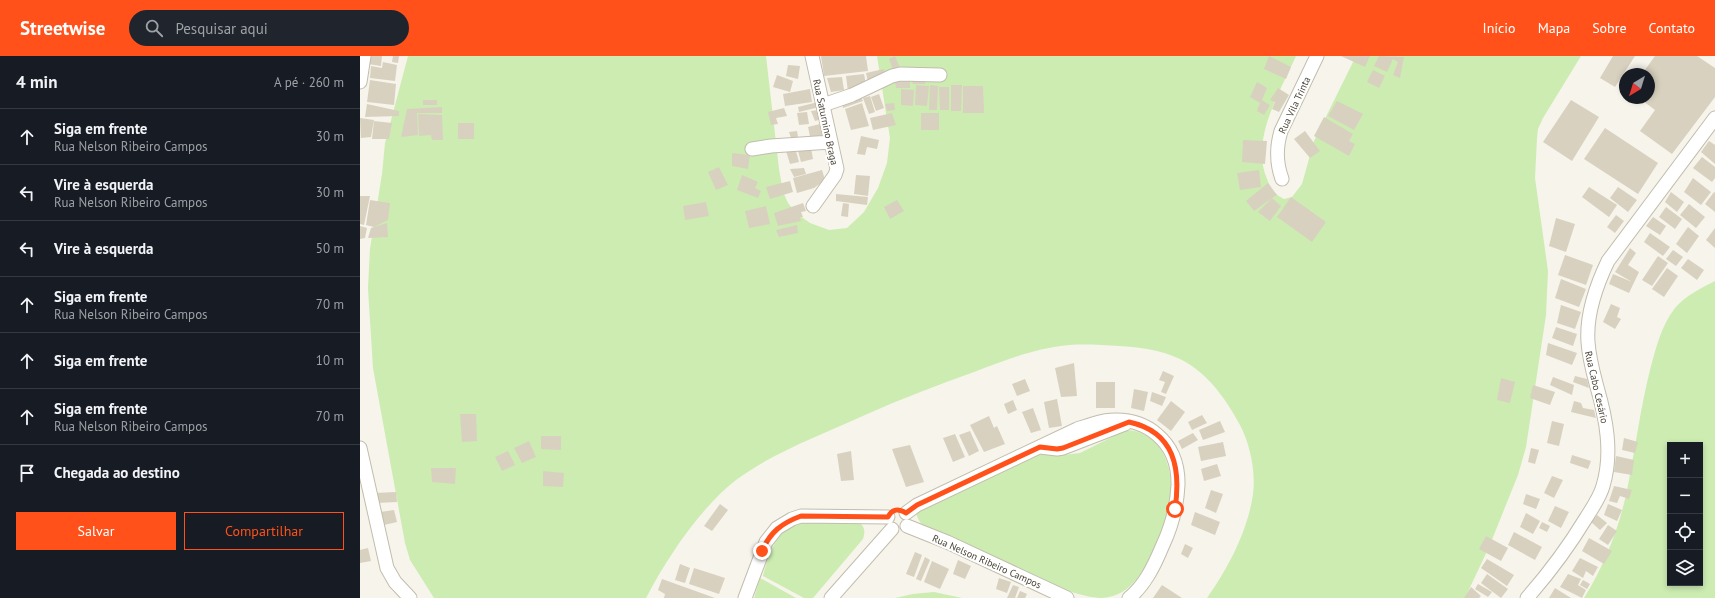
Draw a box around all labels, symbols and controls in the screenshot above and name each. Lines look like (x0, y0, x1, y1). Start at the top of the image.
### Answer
search box (129, 10, 409, 46)
text: Streetwise (20, 16, 105, 40)
icon: search (143, 17, 165, 39)
text: Pesquisar aqui (175, 19, 268, 38)
text: Início (1483, 19, 1516, 37)
text: Mapa (1538, 19, 1570, 37)
text: Sobre (1592, 19, 1627, 37)
text: Contato (1649, 19, 1695, 37)
north arrow (1619, 68, 1655, 104)
text: 4 min (16, 71, 57, 93)
text: A pé · 260 m (274, 74, 344, 91)
street label: Rua Vila Trinta (1276, 75, 1313, 136)
street label: Rua Saturnino Braga (810, 78, 841, 166)
text: Siga em frente (54, 119, 147, 138)
icon: ahead (16, 126, 38, 148)
text: 30 m (316, 128, 344, 145)
text: Rua Nelson Ribeiro Campos (54, 138, 208, 155)
text: Vire à esquerda (54, 175, 153, 194)
icon: left (16, 182, 38, 204)
text: 30 m (316, 184, 344, 201)
text: Rua Nelson Ribeiro Campos (54, 194, 208, 211)
icon: left (16, 238, 38, 260)
text: Vire à esquerda (54, 239, 153, 258)
text: 50 m (316, 240, 344, 257)
text: Siga em frente (54, 287, 147, 306)
icon: ahead (16, 294, 38, 316)
text: 70 m (316, 296, 344, 313)
text: Rua Nelson Ribeiro Campos (54, 306, 208, 323)
icon: ahead (16, 350, 38, 372)
street label: Rua Cabo Cesário (1582, 350, 1611, 425)
text: Siga em frente (54, 351, 147, 370)
text: 10 m (316, 352, 344, 369)
text: Siga em frente (54, 399, 147, 418)
icon: ahead (16, 406, 38, 428)
text: 70 m (316, 408, 344, 425)
text: Rua Nelson Ribeiro Campos (54, 418, 208, 435)
map controls (1667, 442, 1703, 586)
button: + (1667, 442, 1703, 478)
icon: arrive (16, 462, 38, 484)
text: Chegada ao destino (54, 463, 180, 482)
button: − (1667, 478, 1703, 514)
route start (1166, 500, 1184, 518)
button: Salvar (16, 512, 176, 550)
button: Compartilhar (184, 512, 344, 550)
button: locate (1667, 514, 1703, 550)
street label: Rua Nelson Ribeiro Campos (930, 531, 1043, 591)
route end (753, 542, 771, 560)
button: layers (1667, 550, 1703, 586)

